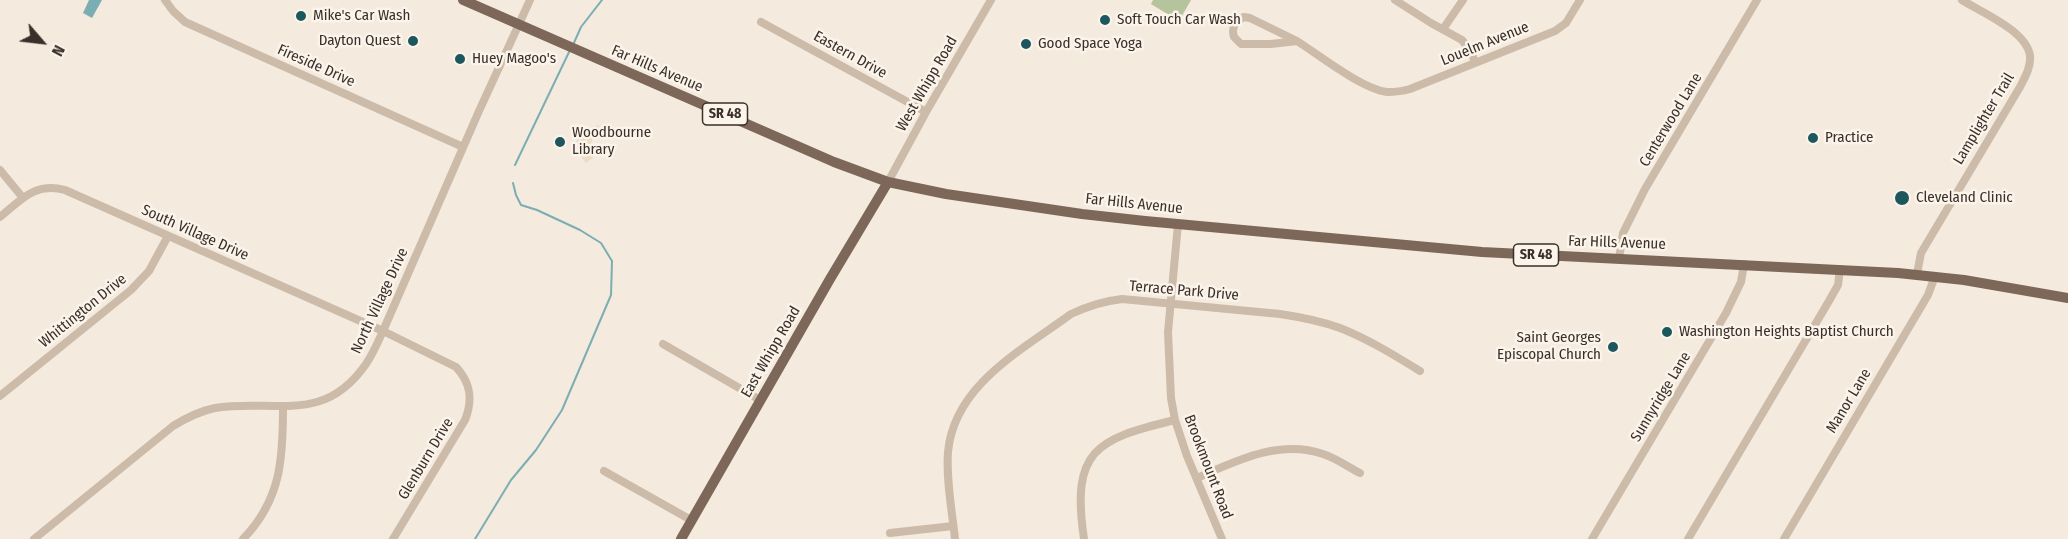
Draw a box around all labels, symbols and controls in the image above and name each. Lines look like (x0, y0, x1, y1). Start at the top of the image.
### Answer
place label: Mike's Car Wash (313, 7, 410, 25)
marker: Mike's Car Wash (294, 9, 308, 23)
place label: Soft Touch Car Wash (1117, 11, 1241, 29)
north arrow (12, 12, 72, 72)
marker: Soft Touch Car Wash (1098, 13, 1112, 27)
street label: Louelm Avenue (1438, 18, 1532, 70)
street label: Eastern Drive (810, 27, 890, 83)
place label: Dayton Quest (319, 32, 401, 50)
street label: West Whipp Road (892, 33, 962, 135)
marker: Dayton Quest (406, 34, 420, 48)
place label: Good Space Yoga (1038, 35, 1142, 53)
marker: Good Space Yoga (1019, 37, 1033, 51)
street label: Fireside Drive (274, 41, 358, 91)
text: N (48, 42, 69, 59)
street label: Far Hills Avenue (609, 42, 705, 96)
place label: Huey Magoo's (472, 50, 556, 68)
marker: Huey Magoo's (453, 52, 467, 66)
street label: Centerwood Lane (1636, 70, 1706, 170)
street label: Lamplighter Trail (1950, 70, 2018, 168)
road number: SR 48 (702, 103, 748, 125)
place label: Woodbourne Library (572, 124, 651, 159)
place label: Practice (1825, 129, 1873, 147)
marker: Practice (1806, 131, 1820, 145)
marker: Woodbourne Library (553, 135, 567, 149)
marker: Cleveland Clinic (1893, 189, 1911, 207)
place label: Cleveland Clinic (1916, 189, 2013, 207)
street label: Far Hills Avenue (1085, 190, 1183, 218)
street label: South Village Drive (139, 201, 251, 265)
street label: Far Hills Avenue (1568, 232, 1666, 254)
road number: SR 48 (1514, 244, 1558, 266)
street label: North Village Drive (348, 245, 412, 357)
street label: Whittington Drive (36, 270, 130, 352)
street label: Terrace Park Drive (1128, 277, 1240, 305)
street label: East Whipp Road (738, 303, 804, 401)
place label: Washington Heights Baptist Church (1679, 323, 1894, 341)
marker: Washington Heights Baptist Church (1660, 325, 1674, 339)
place label: Saint Georges Episcopal Church (1497, 329, 1601, 364)
marker: Saint Georges Episcopal Church (1606, 340, 1620, 354)
street label: Sunnyridge Lane (1627, 349, 1695, 445)
street label: Manor Lane (1823, 366, 1875, 436)
street label: Brookmount Road (1180, 412, 1236, 522)
street label: Glenburn Drive (395, 415, 457, 503)

